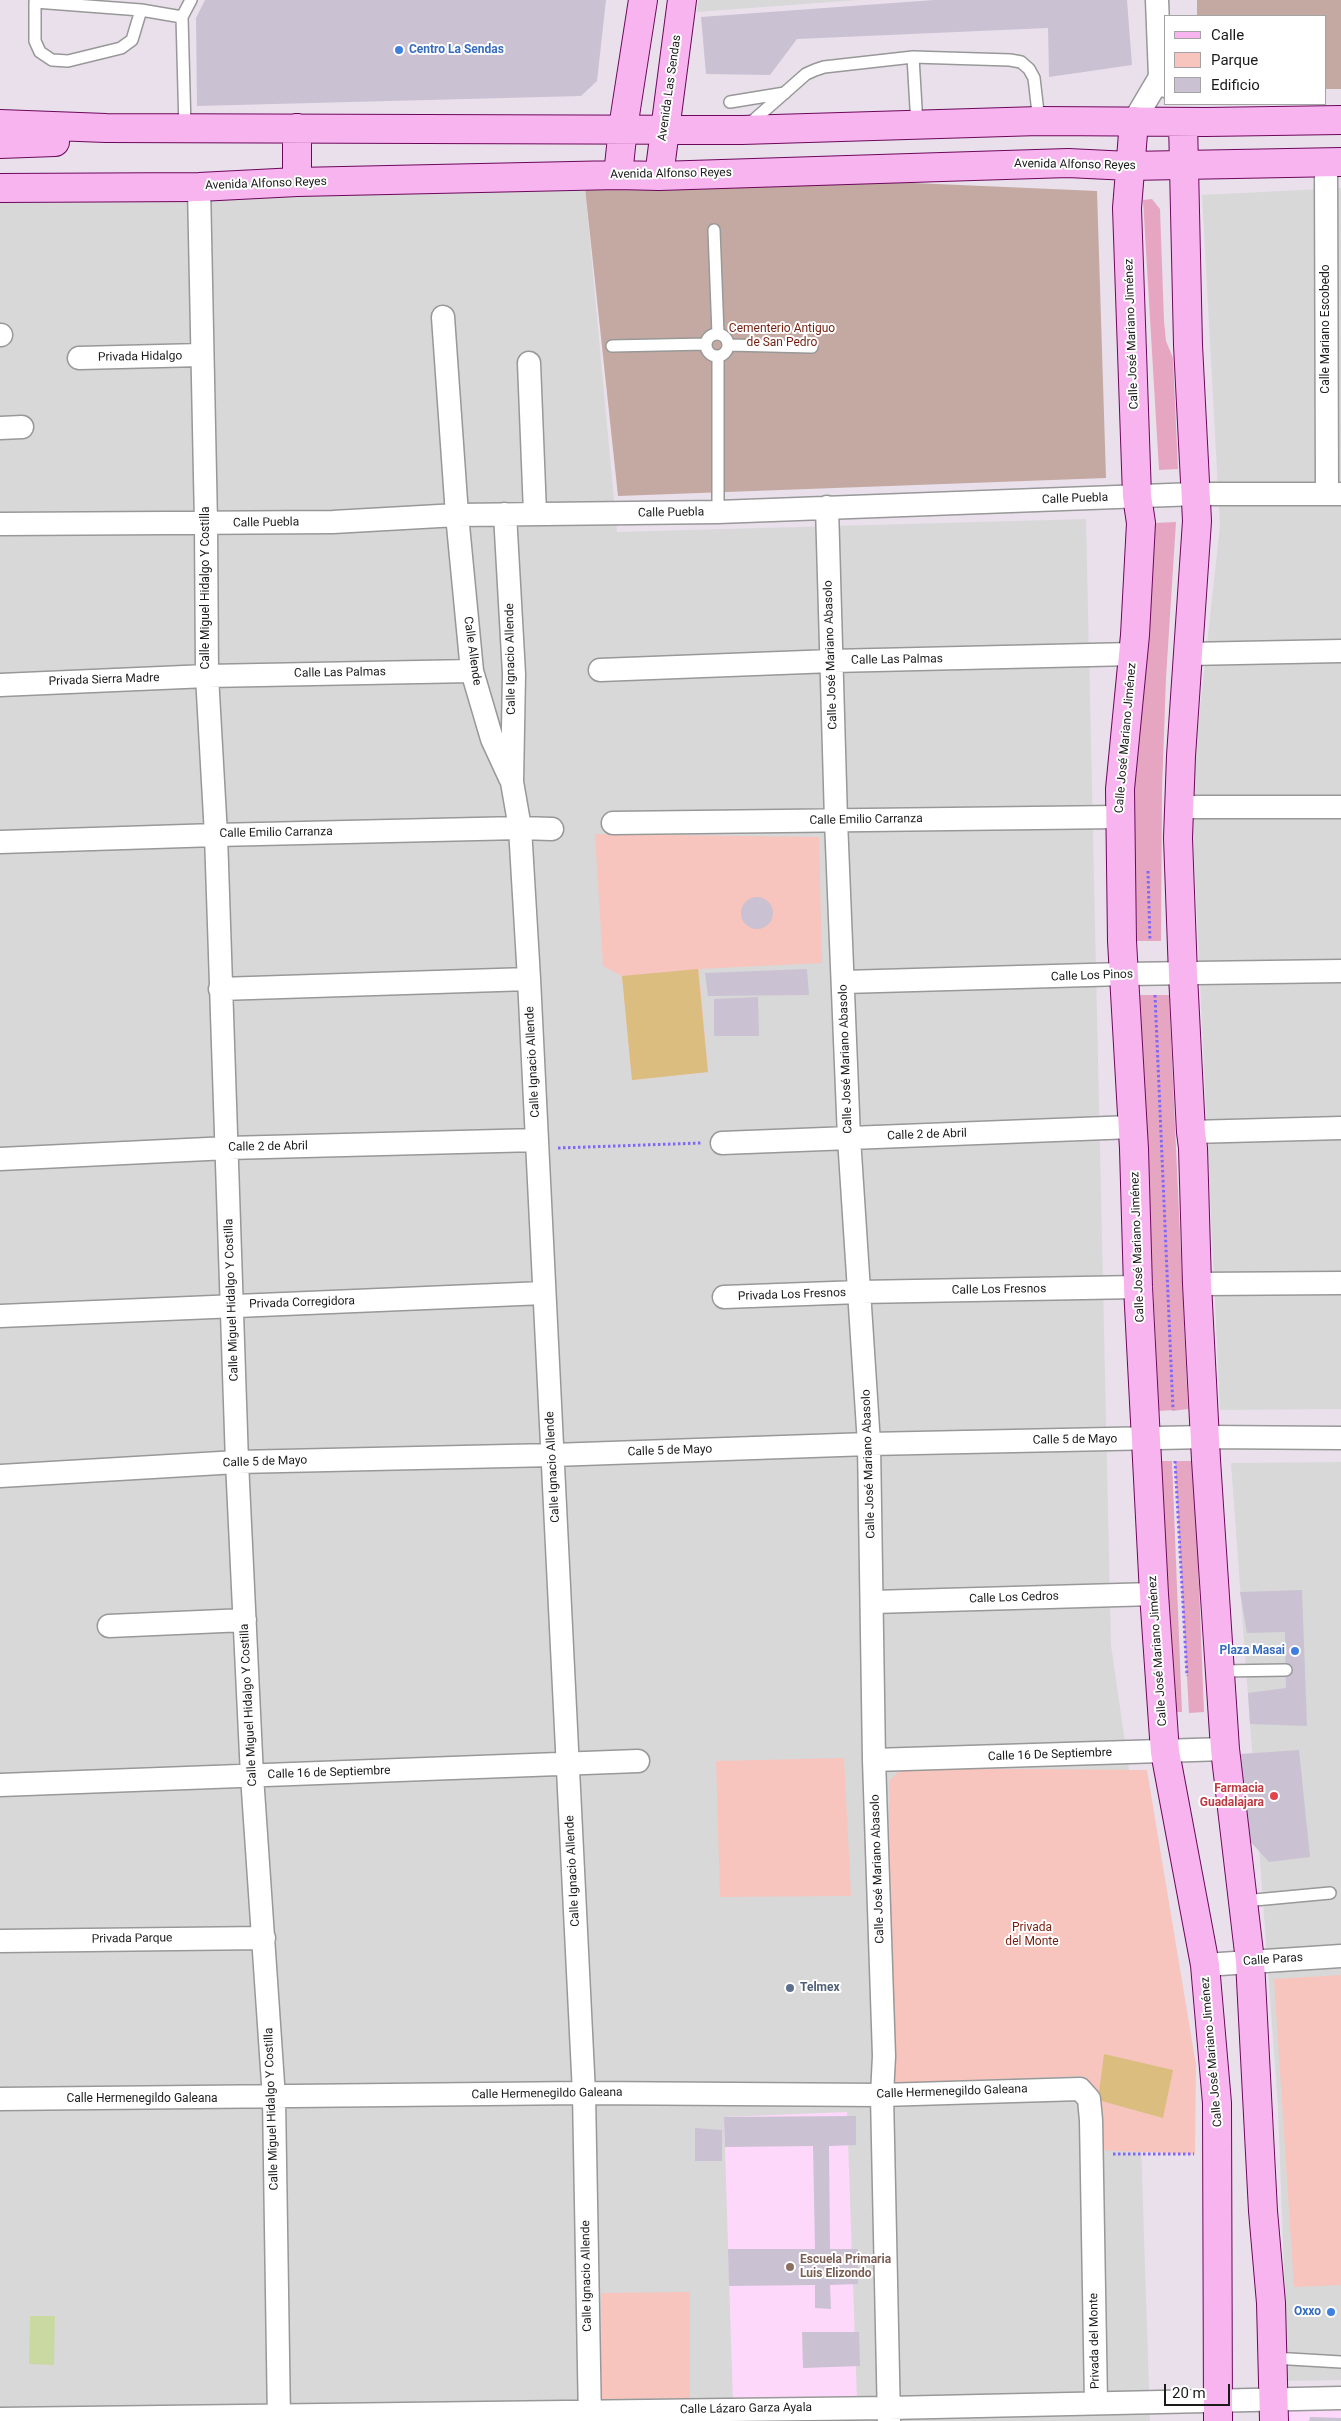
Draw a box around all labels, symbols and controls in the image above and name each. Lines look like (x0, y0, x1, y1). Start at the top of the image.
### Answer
legend (1164, 15, 1326, 105)
text: Calle (1211, 26, 1244, 44)
street label: Avenida Las Sendas (655, 34, 685, 142)
place label: Centro La Sendas (409, 43, 504, 57)
marker: Centro La Sendas (393, 44, 405, 56)
text: Parque (1211, 51, 1258, 69)
text: Edificio (1211, 76, 1260, 94)
street label: Avenida Alfonso Reyes (1014, 157, 1136, 173)
street label: Avenida Alfonso Reyes (610, 166, 732, 182)
street label: Avenida Alfonso Reyes (205, 175, 327, 193)
street label: Calle José Mariano Jiménez (1122, 258, 1142, 410)
street label: Calle Mariano Escobedo (1319, 264, 1333, 394)
park label: Cementerio Antiguo de San Pedro (729, 322, 835, 350)
street label: Privada Hidalgo (98, 349, 182, 365)
street label: Calle Puebla (1042, 491, 1108, 507)
street label: Calle Puebla (638, 505, 704, 521)
street label: Calle Miguel Hidalgo Y Costilla (199, 506, 213, 670)
street label: Calle Puebla (233, 515, 299, 531)
street label: Calle José Mariano Abasolo (821, 580, 841, 730)
street label: Calle Ignacio Allende (503, 603, 519, 715)
street label: Calle Allende (460, 616, 484, 686)
street label: Calle Las Palmas (851, 652, 943, 668)
street label: Calle José Mariano Jiménez (1112, 662, 1140, 814)
street label: Calle Las Palmas (294, 665, 386, 681)
street label: Privada Sierra Madre (48, 671, 160, 689)
street label: Calle Emilio Carranza (809, 812, 923, 828)
street label: Calle Emilio Carranza (219, 825, 333, 841)
street label: Calle Los Pinos (1051, 967, 1133, 985)
street label: Calle José Mariano Abasolo (836, 984, 856, 1134)
street label: Calle Ignacio Allende (523, 1006, 543, 1118)
street label: Calle 2 de Abril (887, 1126, 967, 1144)
street label: Calle 2 de Abril (228, 1139, 308, 1155)
street label: Calle José Mariano Jiménez (1128, 1171, 1148, 1323)
street label: Calle Miguel Hidalgo Y Costilla (222, 1218, 242, 1382)
street label: Calle Los Fresnos (952, 1282, 1046, 1298)
street label: Privada Los Fresnos (738, 1286, 846, 1304)
street label: Privada Corregidora (249, 1294, 355, 1312)
street label: Calle José Mariano Abasolo (859, 1389, 879, 1539)
street label: Calle Ignacio Allende (543, 1411, 563, 1523)
street label: Calle 5 de Mayo (1033, 1432, 1117, 1448)
street label: Calle 5 de Mayo (627, 1442, 713, 1460)
street label: Calle 5 de Mayo (222, 1453, 308, 1471)
street label: Calle José Mariano Jiménez (1146, 1575, 1170, 1727)
street label: Calle Los Cedros (969, 1589, 1059, 1607)
street label: Calle Miguel Hidalgo Y Costilla (238, 1623, 260, 1787)
place label: Plaza Masai (1219, 1644, 1285, 1658)
marker: Plaza Masai (1289, 1645, 1301, 1657)
street label: Calle 16 De Septiembre (988, 1746, 1112, 1764)
street label: Calle 16 de Septiembre (267, 1764, 391, 1782)
place label: Farmacia Guadalajara (1200, 1782, 1264, 1810)
marker: Farmacia Guadalajara (1268, 1790, 1280, 1802)
street label: Calle José Mariano Abasolo (868, 1794, 888, 1944)
street label: Calle Ignacio Allende (563, 1815, 583, 1927)
park label: Privada del Monte (1005, 1921, 1059, 1949)
street label: Privada Parque (91, 1931, 173, 1947)
street label: Calle Paras (1243, 1951, 1303, 1969)
street label: Calle José Mariano Jiménez (1198, 1976, 1226, 2128)
place label: Telmex (800, 1981, 840, 1995)
marker: Telmex (784, 1982, 796, 1994)
street label: Calle Miguel Hidalgo Y Costilla (262, 2027, 282, 2191)
street label: Calle Hermenegildo Galeana (876, 2082, 1028, 2102)
street label: Calle Hermenegildo Galeana (471, 2085, 623, 2103)
street label: Calle Hermenegildo Galeana (66, 2092, 218, 2106)
street label: Calle Ignacio Allende (579, 2220, 595, 2332)
place label: Escuela Primaria Luis Elizondo (800, 2253, 891, 2281)
marker: Escuela Primaria Luis Elizondo (784, 2261, 796, 2273)
street label: Privada del Monte (1087, 2293, 1103, 2389)
place label: Oxxo (1294, 2305, 1321, 2319)
marker: Oxxo (1325, 2306, 1337, 2318)
scale bar (1166, 2374, 1232, 2406)
text: 20 m (1172, 2384, 1206, 2402)
street label: Calle Lázaro Garza Ayala (680, 2401, 812, 2417)

